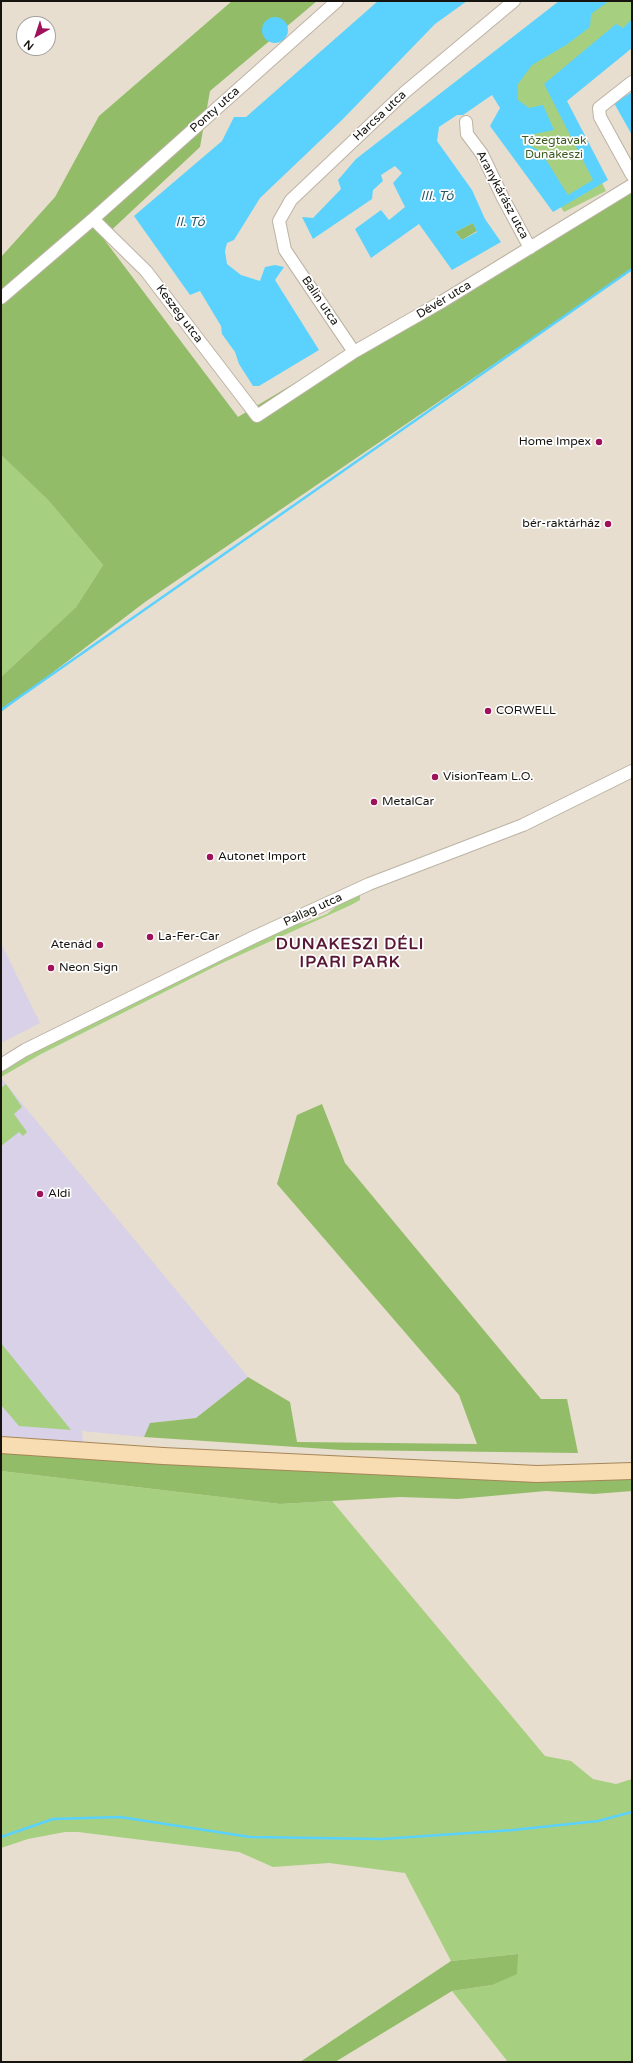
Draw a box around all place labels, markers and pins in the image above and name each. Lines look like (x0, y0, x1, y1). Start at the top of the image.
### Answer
place label: Home Impex (519, 435, 591, 449)
marker: Home Impex (594, 437, 604, 447)
place label: bér-raktárház (522, 517, 600, 531)
marker: bér-raktárház (603, 519, 613, 529)
place label: CORWELL (496, 704, 556, 718)
marker: CORWELL (483, 706, 493, 716)
place label: VisionTeam L.O. (443, 770, 533, 784)
marker: VisionTeam L.O. (430, 772, 440, 782)
place label: MetalCar (382, 795, 434, 809)
marker: MetalCar (369, 797, 379, 807)
place label: Autonet Import (218, 850, 306, 864)
marker: Autonet Import (205, 852, 215, 862)
place label: La-Fer-Car (158, 930, 219, 944)
marker: La-Fer-Car (145, 932, 155, 942)
place label: Atenád (50, 938, 92, 952)
marker: Atenád (95, 940, 105, 950)
place label: Neon Sign (59, 961, 118, 975)
marker: Neon Sign (46, 963, 56, 973)
place label: Aldi (48, 1187, 70, 1201)
marker: Aldi (35, 1189, 45, 1199)

